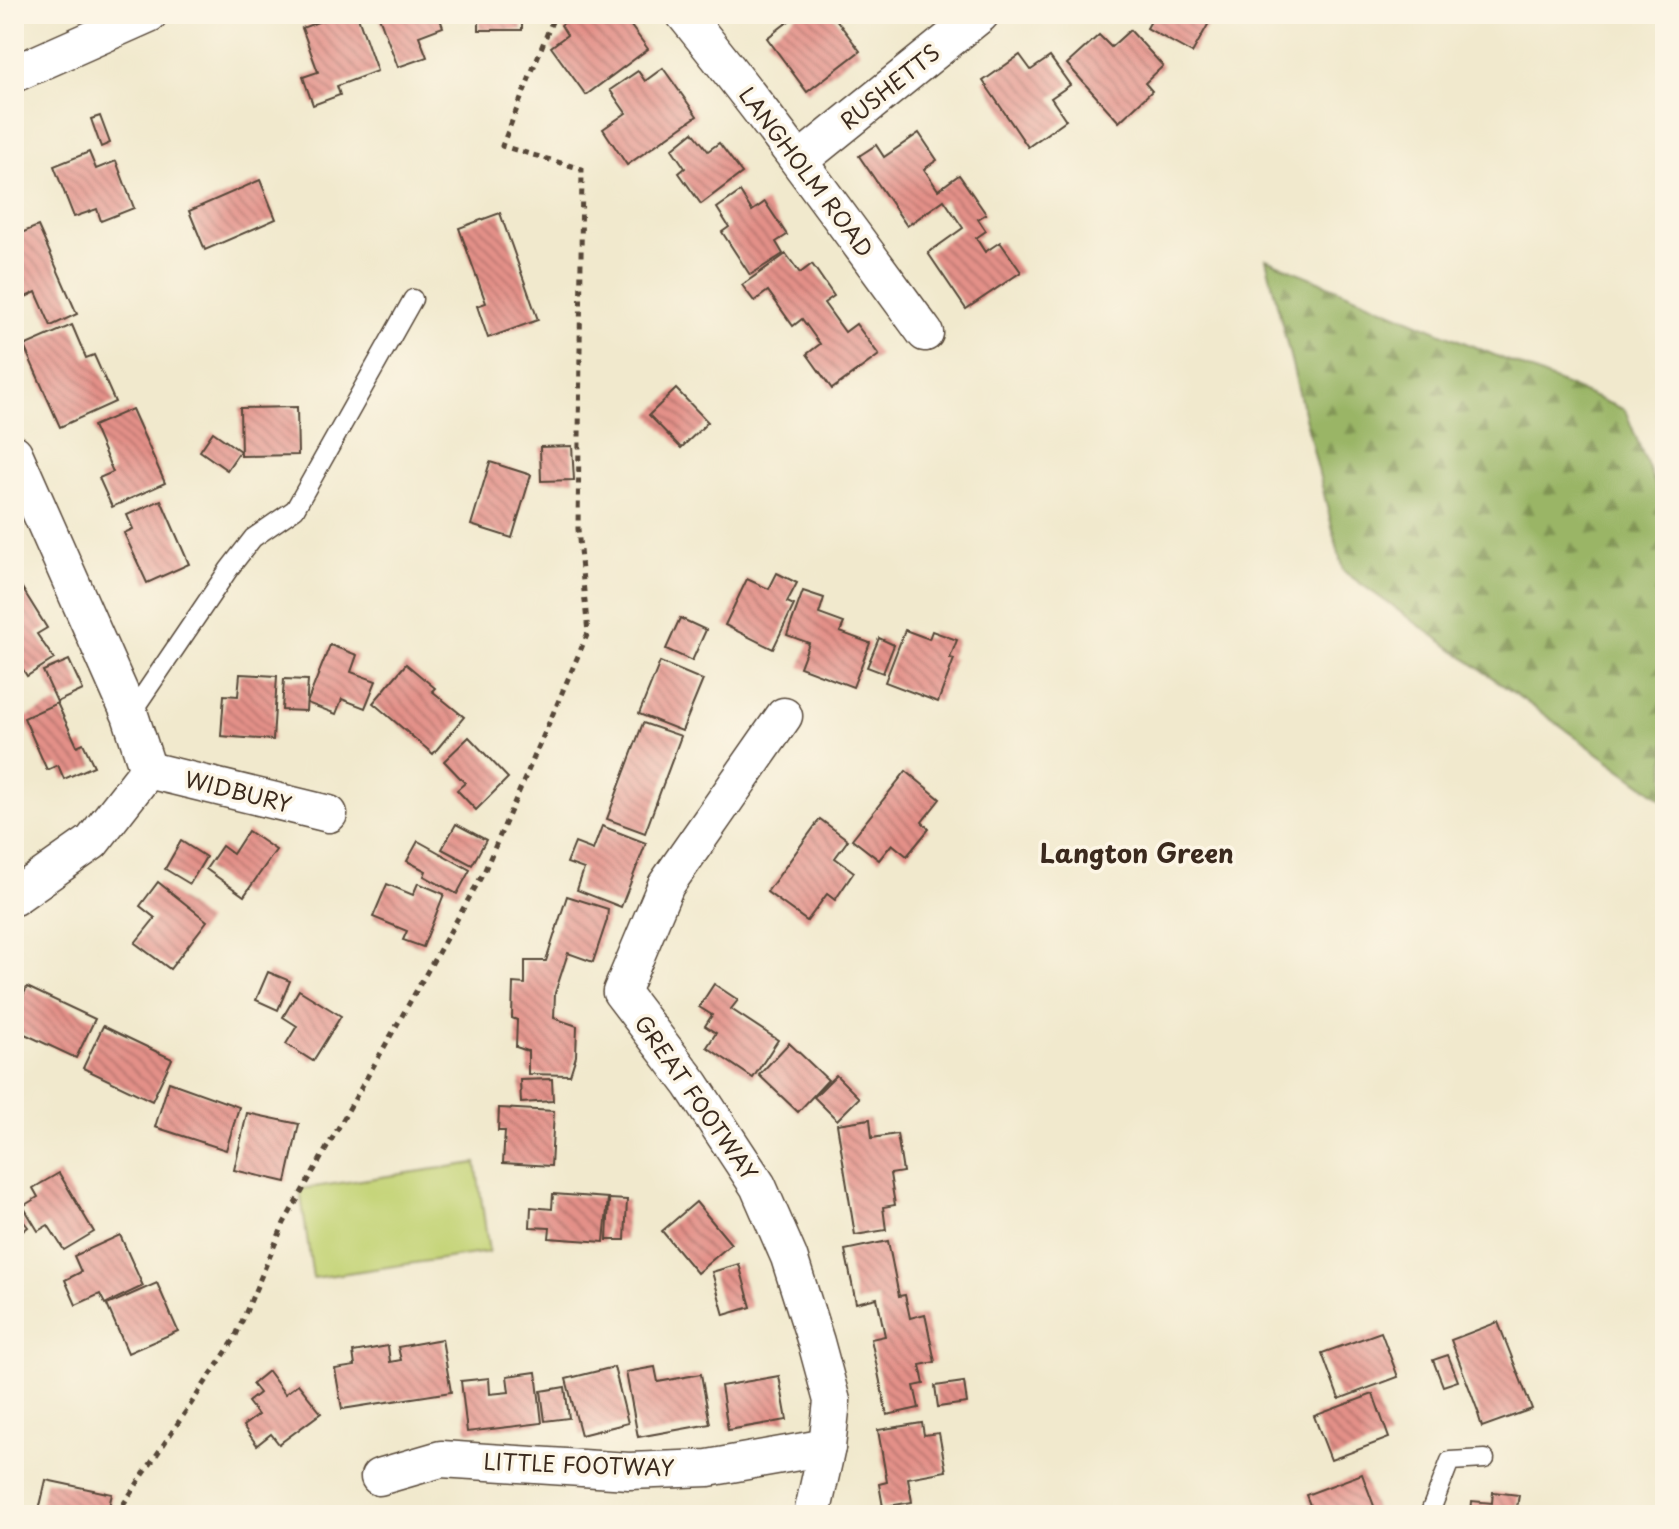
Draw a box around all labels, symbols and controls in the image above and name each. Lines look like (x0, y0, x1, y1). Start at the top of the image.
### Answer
street label: RUSHETTS (832, 35, 946, 136)
street label: LANGHOLM ROAD (732, 79, 882, 263)
street label: WIDBURY (182, 761, 296, 820)
district label: Langton Green (1040, 833, 1234, 872)
street label: GREAT FOOTWAY (628, 1008, 767, 1187)
street label: LITTLE FOOTWAY (483, 1444, 675, 1483)

